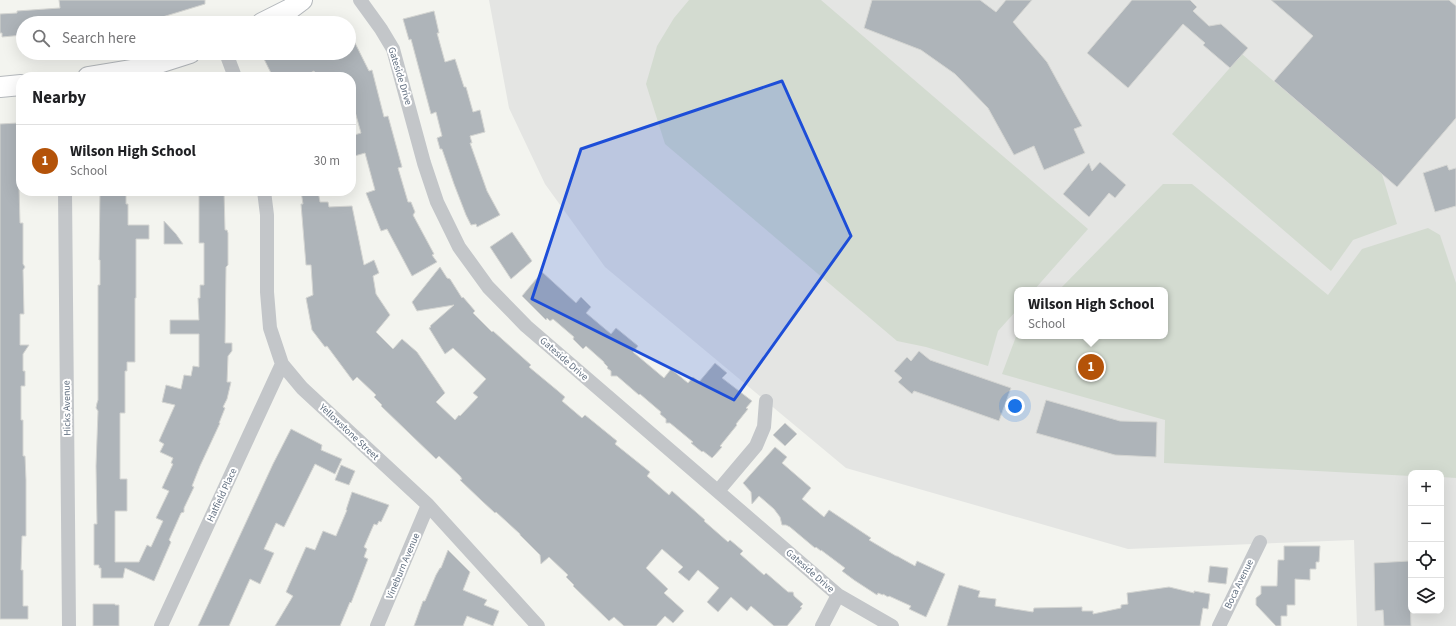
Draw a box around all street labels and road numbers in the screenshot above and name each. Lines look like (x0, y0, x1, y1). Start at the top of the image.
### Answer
street label: Gateside Drive (385, 45, 415, 107)
street label: Gateside Drive (537, 334, 591, 384)
street label: Hicks Avenue (60, 380, 74, 436)
street label: Yellowstone Street (315, 400, 382, 464)
street label: Hatfield Place (203, 466, 241, 524)
street label: Vineburn Avenue (383, 531, 423, 601)
street label: Gateside Drive (783, 546, 837, 596)
street label: Boca Avenue (1221, 557, 1257, 611)

